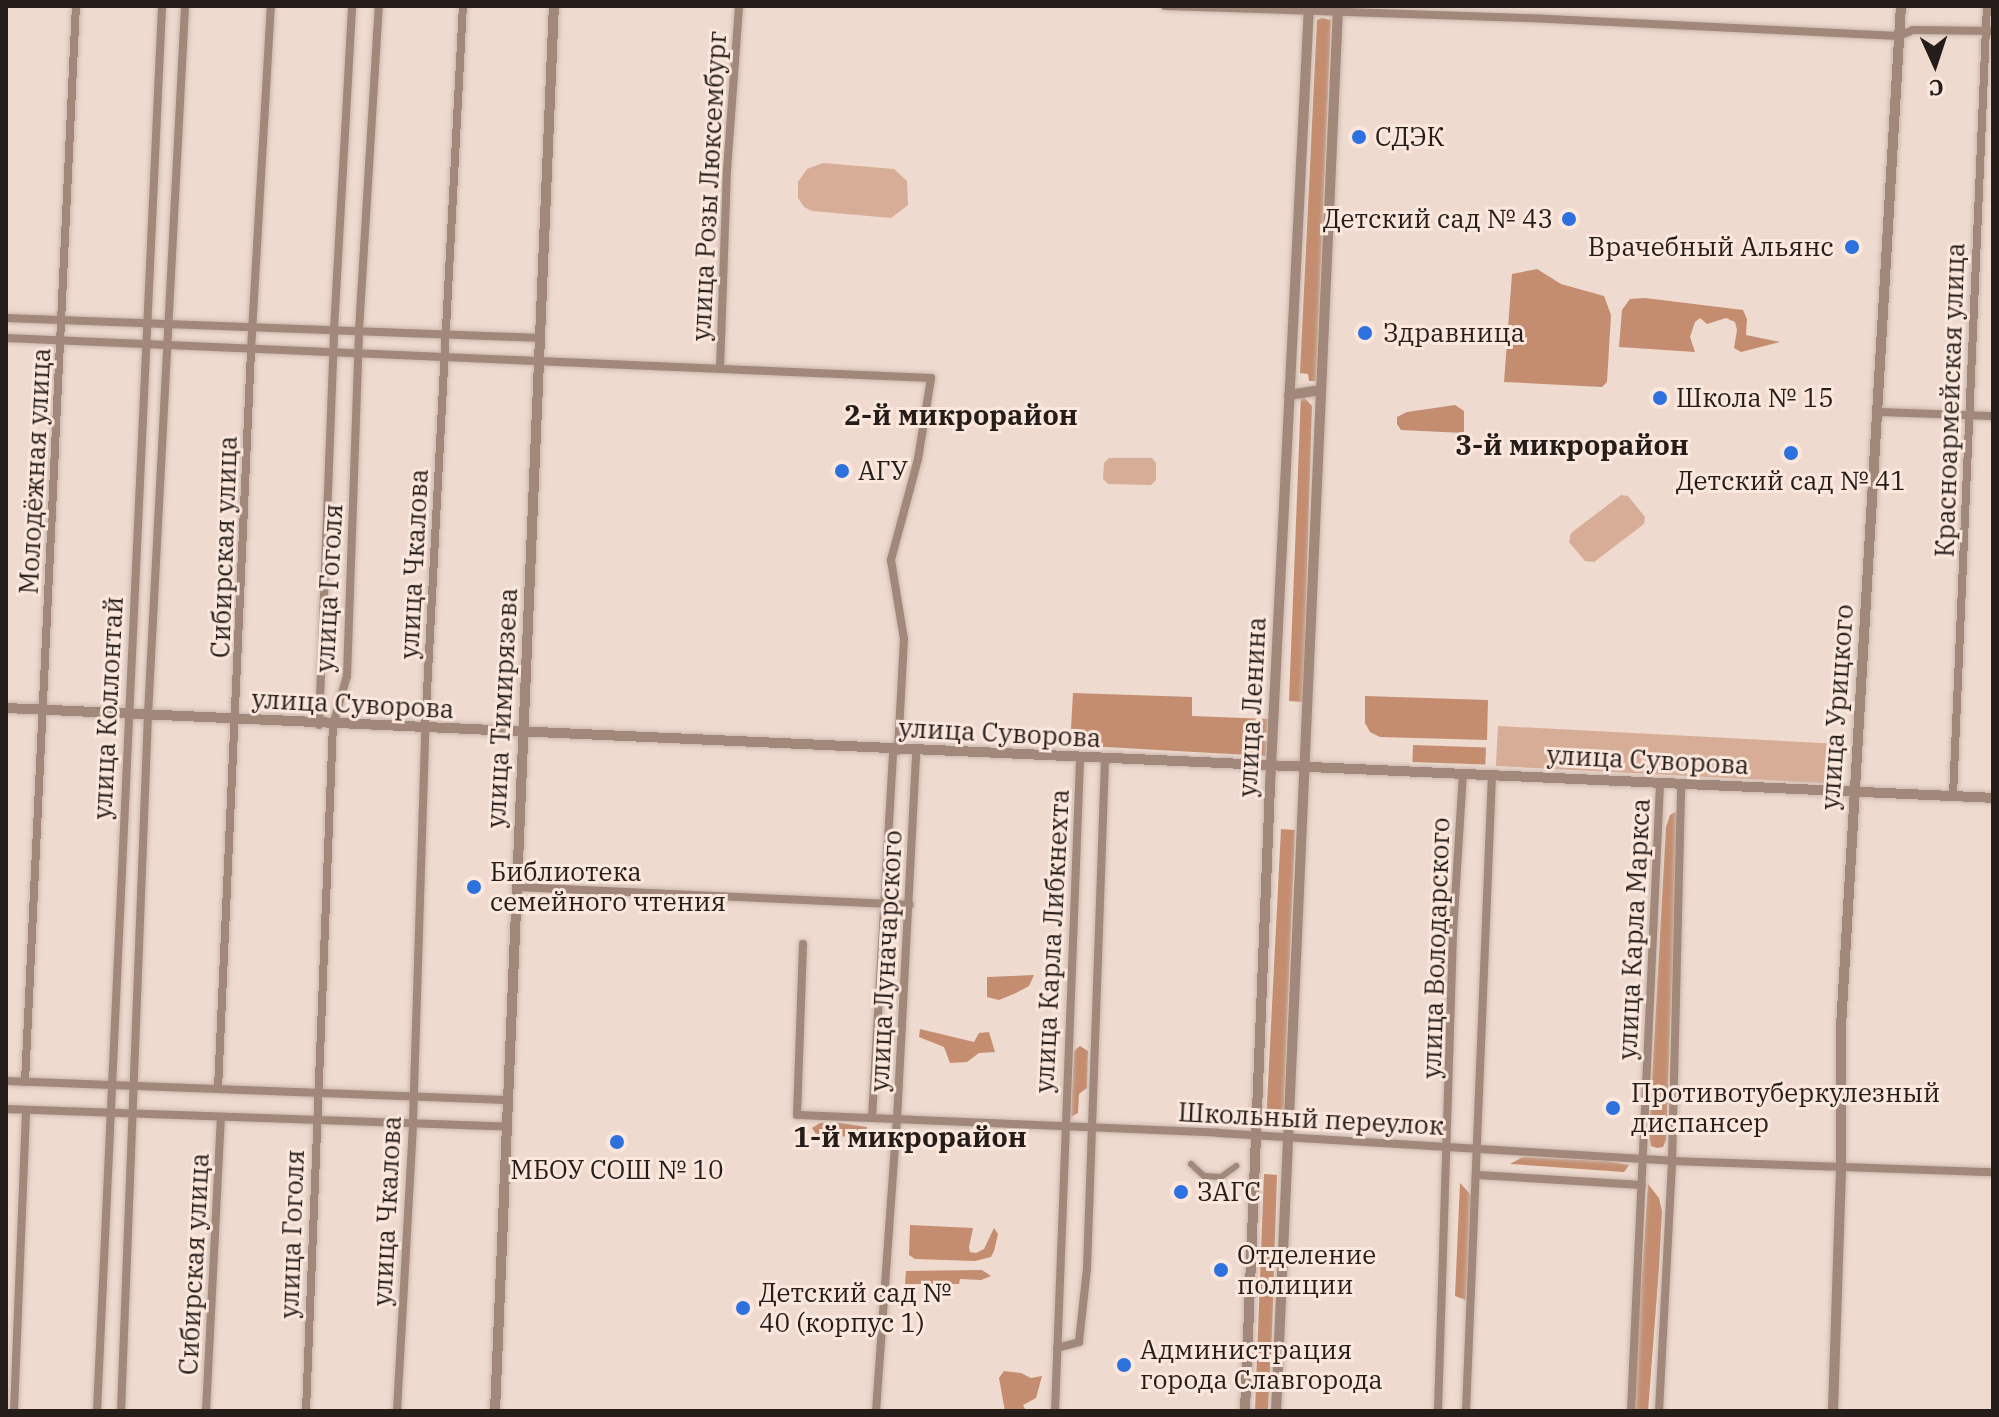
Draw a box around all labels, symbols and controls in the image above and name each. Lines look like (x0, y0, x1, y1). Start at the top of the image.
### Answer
north arrow (1895, 24, 1975, 104)
street label: улица Розы Люксембург (685, 30, 733, 342)
text: С (1928, 74, 1944, 103)
place label: СДЭК (1375, 121, 1444, 153)
marker: СДЭК (1350, 128, 1368, 146)
place label: Детский сад № 43 (1323, 203, 1553, 235)
marker: Детский сад № 43 (1560, 210, 1578, 228)
place label: Врачебный Альянс (1588, 231, 1834, 263)
marker: Врачебный Альянс (1841, 236, 1863, 258)
street label: Красноармейская улица (1929, 242, 1971, 558)
place label: Здравница (1383, 317, 1525, 349)
marker: Здравница (1354, 322, 1376, 344)
street label: Молодёжная улица (13, 347, 57, 595)
place label: Школа № 15 (1676, 382, 1834, 414)
marker: Школа № 15 (1651, 389, 1669, 407)
district label: 2-й микрорайон (844, 398, 1078, 432)
district label: 3-й микрорайон (1455, 428, 1689, 462)
street label: Сибирская улица (205, 435, 243, 659)
marker: Детский сад № 41 (1782, 444, 1800, 462)
place label: АГУ (858, 455, 908, 487)
marker: АГУ (833, 462, 851, 480)
place label: Детский сад № 41 (1676, 465, 1906, 497)
street label: улица Чкалова (393, 468, 435, 660)
street label: улица Гоголя (309, 503, 349, 673)
street label: улица Тимирязева (480, 587, 524, 829)
street label: улица Коллонтай (87, 596, 129, 820)
street label: улица Урицкого (1814, 603, 1860, 811)
street label: улица Ленина (1232, 616, 1272, 798)
street label: улица Суворова (251, 683, 455, 725)
street label: улица Суворова (898, 712, 1102, 754)
street label: улица Суворова (1546, 739, 1750, 781)
street label: улица Карла Либкнехта (1028, 788, 1076, 1094)
street label: улица Карла Маркса (1612, 797, 1656, 1061)
street label: улица Володарского (1416, 817, 1456, 1079)
street label: улица Луначарского (864, 829, 908, 1093)
place label: Библиотека семейного чтения (490, 856, 726, 918)
marker: Библиотека семейного чтения (465, 878, 483, 896)
place label: Противотуберкулезный диспансер (1631, 1077, 1940, 1138)
street label: Школьный переулок (1177, 1096, 1445, 1142)
marker: Противотуберкулезный диспансер (1602, 1097, 1624, 1119)
street label: улица Чкалова (366, 1115, 408, 1307)
district label: 1-й микрорайон (793, 1120, 1027, 1154)
marker: МБОУ СОШ № 10 (608, 1133, 626, 1151)
street label: улица Гоголя (273, 1149, 311, 1319)
street label: Сибирская улица (173, 1152, 215, 1376)
place label: МБОУ СОШ № 10 (510, 1154, 724, 1186)
place label: ЗАГС (1197, 1176, 1261, 1208)
marker: ЗАГС (1172, 1183, 1190, 1201)
place label: Отделение полиции (1237, 1239, 1376, 1300)
marker: Отделение полиции (1212, 1261, 1230, 1279)
place label: Детский сад № 40 (корпус 1) (759, 1277, 952, 1338)
marker: Детский сад № 40 (корпус 1) (734, 1299, 752, 1317)
place label: Администрация города Славгорода (1140, 1334, 1383, 1396)
marker: Администрация города Славгорода (1115, 1356, 1133, 1374)

